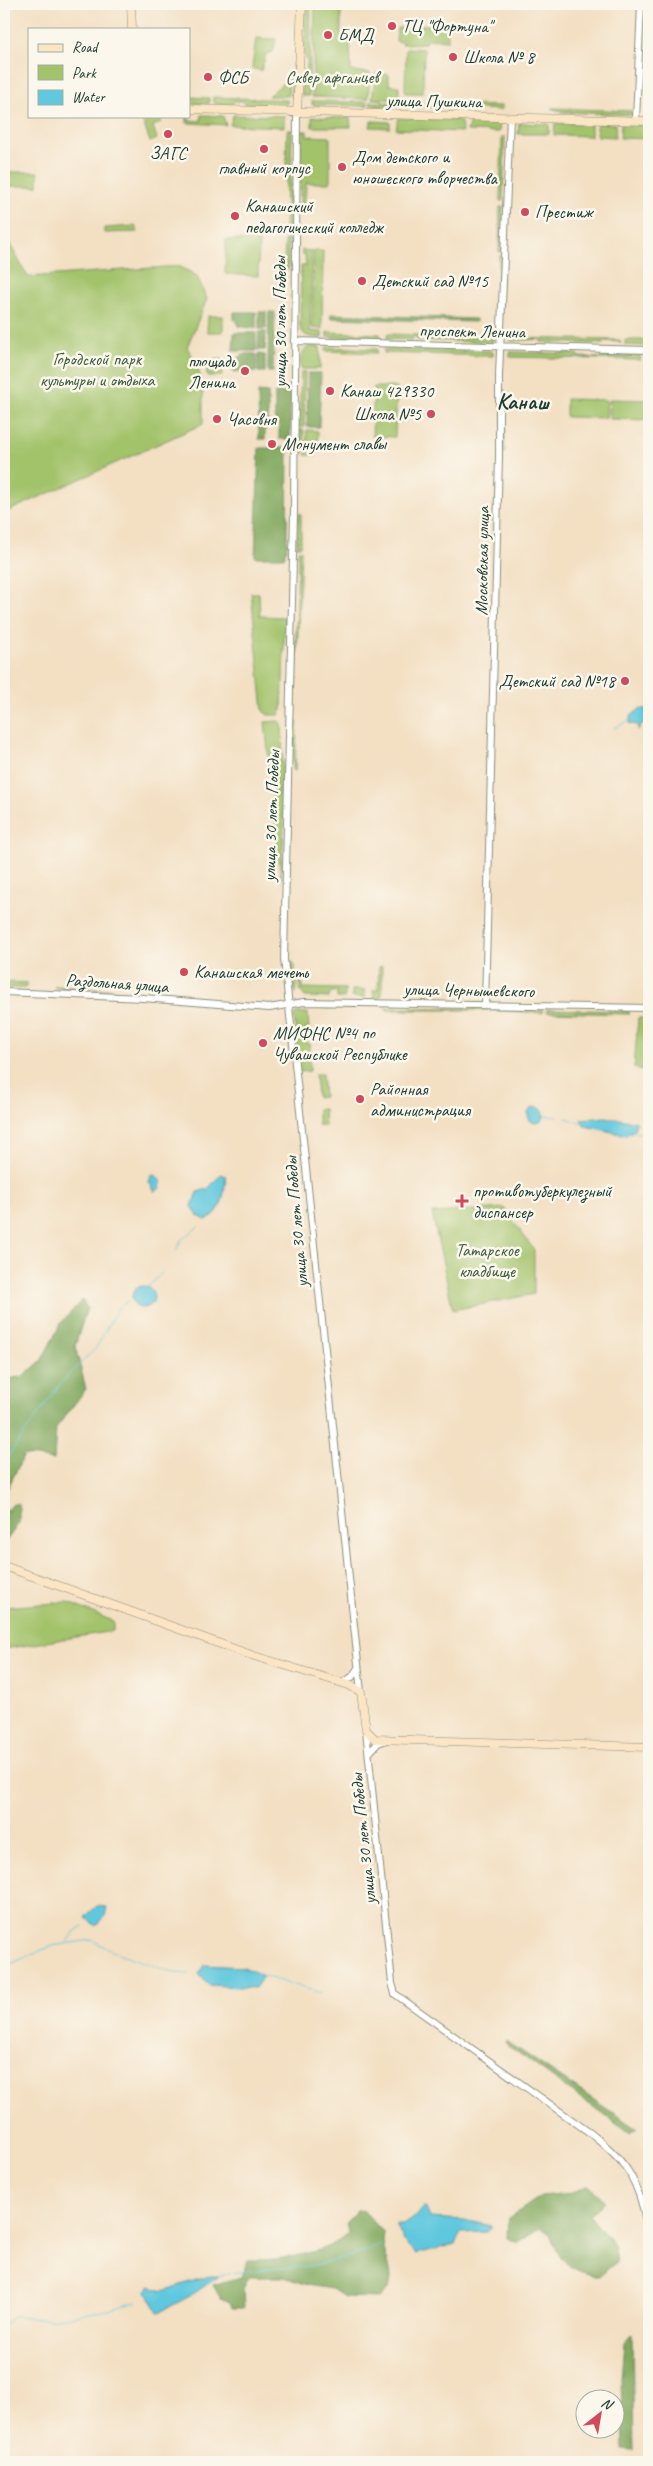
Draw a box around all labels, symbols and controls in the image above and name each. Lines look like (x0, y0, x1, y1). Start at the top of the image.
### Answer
place label: ТЦ "Фортуна" (402, 15, 496, 37)
marker: ТЦ "Фортуна" (386, 20, 398, 32)
place label: БМД (338, 24, 375, 46)
legend (28, 28, 190, 118)
marker: БМД (322, 29, 334, 41)
text: Road (72, 38, 99, 57)
place label: Школа № 8 (463, 46, 536, 68)
marker: Школа № 8 (447, 51, 459, 63)
text: Park (72, 64, 97, 83)
place label: ФСБ (218, 66, 250, 88)
park label: Сквер афганцев (286, 66, 381, 88)
marker: ФСБ (202, 71, 214, 83)
text: Water (72, 88, 106, 107)
street label: улица Пушкина (385, 89, 483, 113)
marker: ЗАГС (162, 128, 174, 140)
place label: ЗАГС (150, 142, 189, 164)
marker: главный корпус (258, 143, 270, 155)
place label: Дом детского и юношеского творчества (352, 146, 498, 189)
place label: главный корпус (218, 157, 311, 179)
marker: Дом детского и юношеского творчества (336, 161, 348, 173)
place label: Канашский педагогический колледж (245, 195, 385, 238)
place label: Престиж (535, 201, 595, 223)
marker: Престиж (519, 206, 531, 218)
marker: Канашский педагогический колледж (229, 210, 241, 222)
street label: улица 30 лет Победы (269, 255, 291, 389)
place label: Детский сад №15 (372, 270, 489, 292)
marker: Детский сад №15 (356, 275, 368, 287)
street label: проспект Ленина (419, 319, 527, 343)
park label: Городской парк культуры и отдыха (40, 348, 155, 391)
place label: площадь Ленина (188, 350, 237, 393)
marker: площадь Ленина (239, 365, 251, 377)
place label: Канаш 429330 (340, 380, 435, 402)
marker: Канаш 429330 (324, 385, 336, 397)
district label: Канаш (497, 388, 550, 416)
place label: Школа №5 (354, 403, 422, 425)
place label: Часовня (227, 408, 278, 430)
marker: Школа №5 (425, 408, 437, 420)
marker: Часовня (211, 413, 223, 425)
place label: Монумент славы (282, 433, 387, 455)
marker: Монумент славы (266, 438, 278, 450)
street label: Московская улица (470, 505, 494, 616)
place label: Детский сад №18 (499, 670, 617, 692)
marker: Детский сад №18 (619, 675, 631, 687)
street label: улица 30 лет Победы (258, 749, 284, 883)
place label: Канашская мечеть (194, 961, 309, 983)
marker: Канашская мечеть (178, 966, 190, 978)
street label: Раздольная улица (65, 968, 170, 999)
street label: улица Чернышевского (402, 978, 536, 1002)
place label: МИФНС №4 по Чувашской Республике (273, 1022, 408, 1065)
marker: МИФНС №4 по Чувашской Республике (257, 1037, 269, 1049)
place label: Районная администрация (370, 1078, 472, 1121)
marker: Районная администрация (354, 1093, 366, 1105)
street label: улица 30 лет Победы (279, 1154, 313, 1289)
place label: противотуберкулезный диспансер (473, 1180, 613, 1223)
marker: противотуберкулезный диспансер (455, 1194, 469, 1208)
park label: Татарское кладбище (455, 1239, 520, 1282)
street label: улица 30 лет Победы (345, 1771, 381, 1906)
north arrow (576, 2388, 626, 2438)
text: N (598, 2394, 617, 2414)

